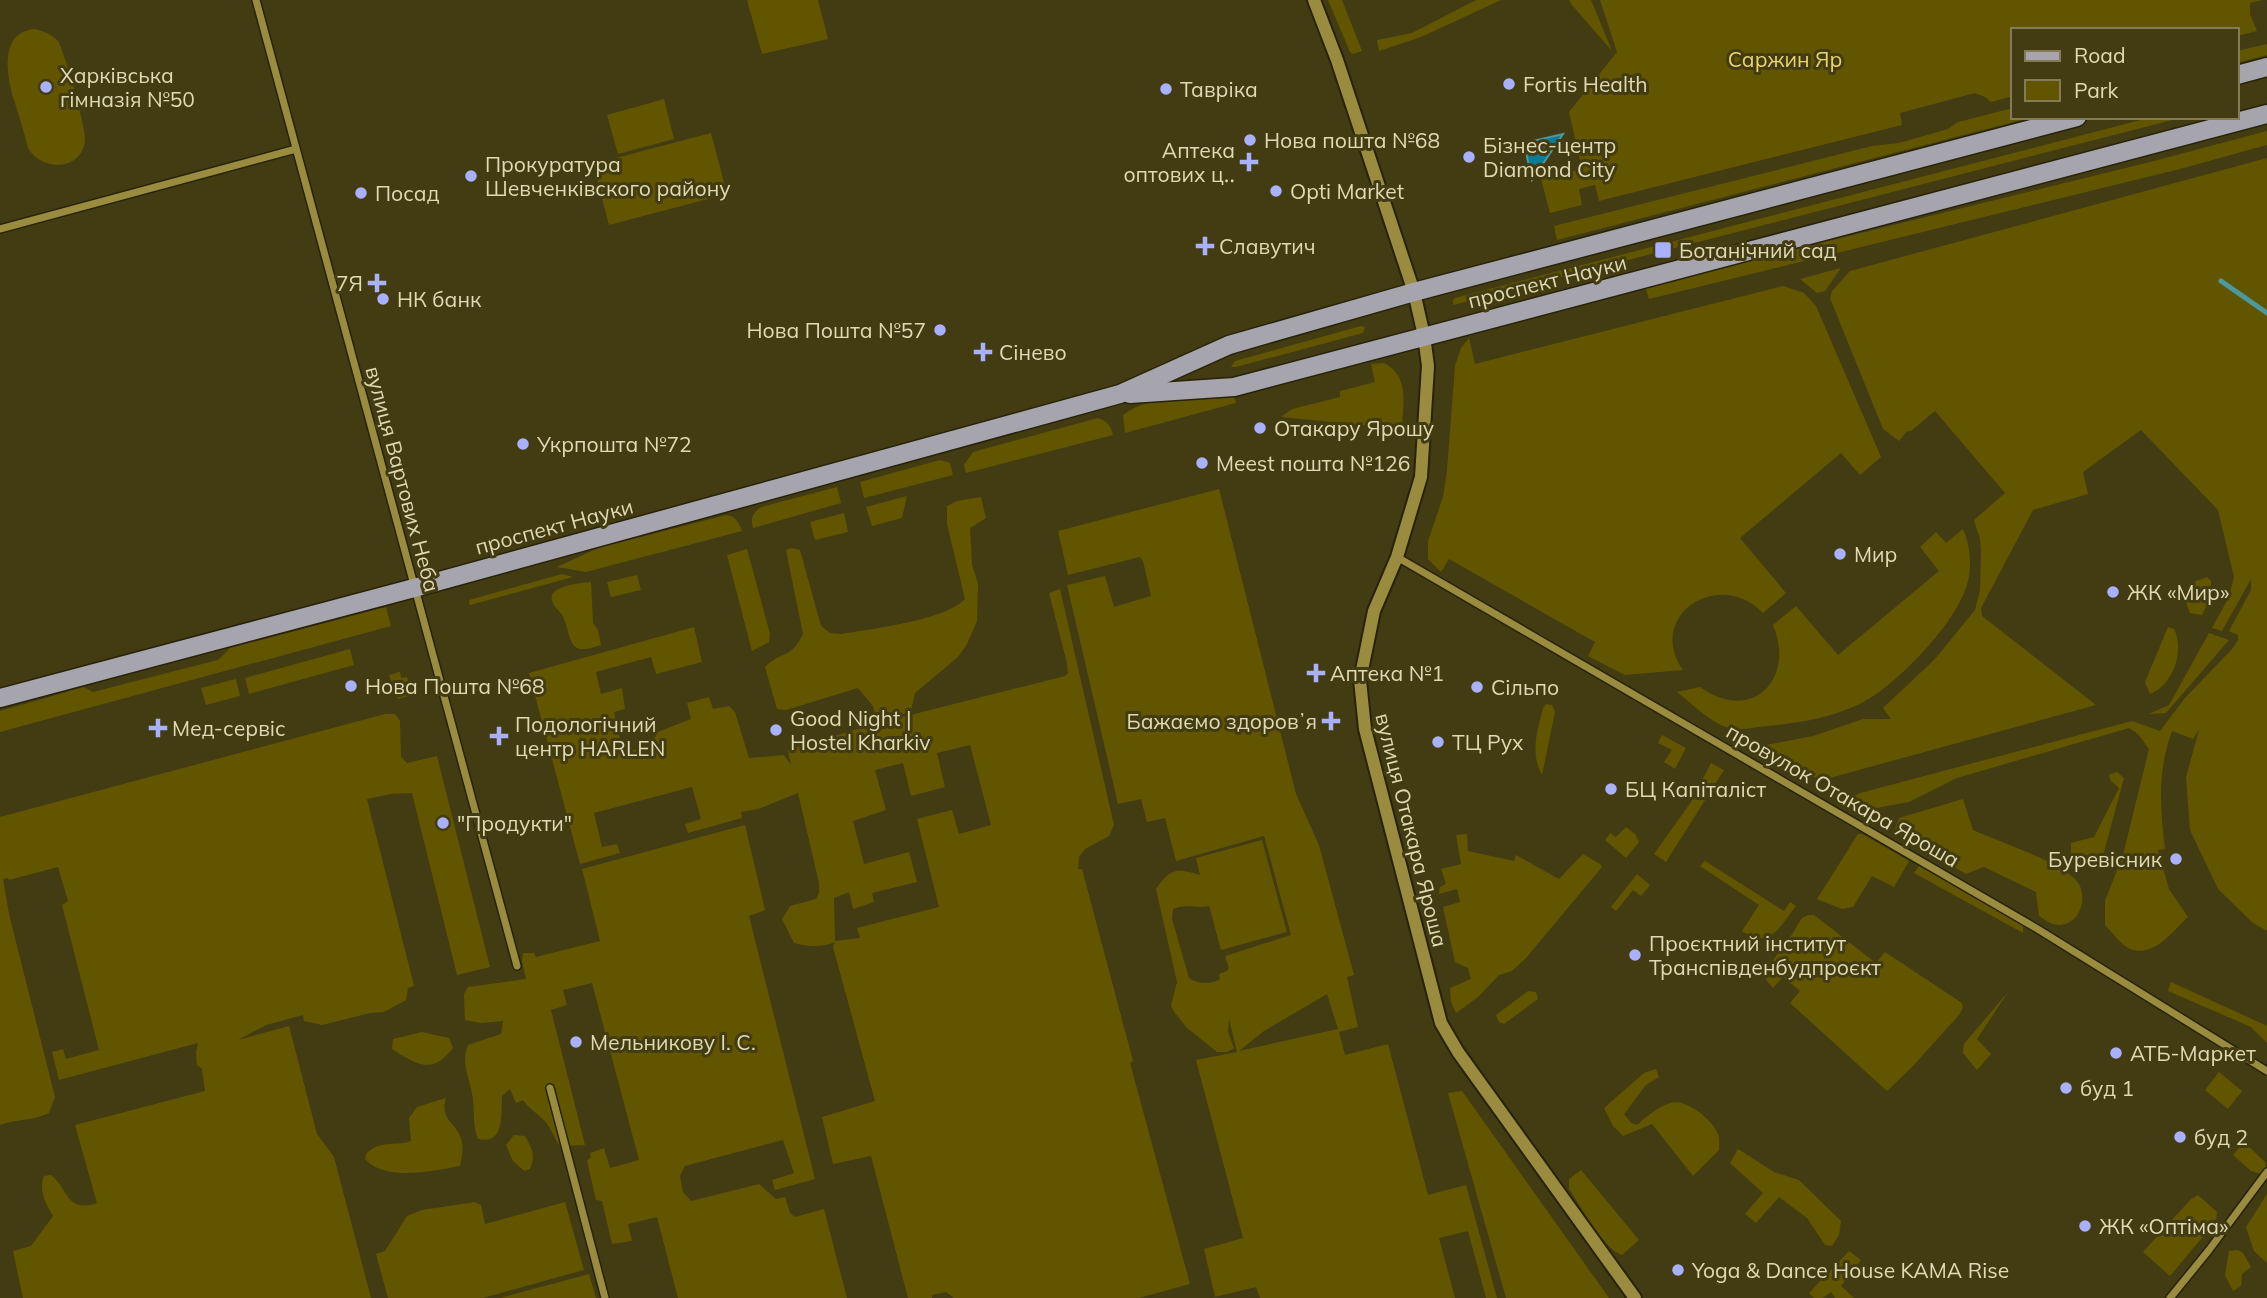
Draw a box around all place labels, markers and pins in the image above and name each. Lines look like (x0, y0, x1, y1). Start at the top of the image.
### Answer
place label: Харківська гімназія №50 (60, 62, 195, 112)
place label: Fortis Health (1523, 71, 1648, 97)
place label: Тавріка (1180, 76, 1258, 102)
marker: Fortis Health (1501, 76, 1517, 92)
marker: Харківська гімназія №50 (38, 79, 54, 95)
marker: Тавріка (1158, 81, 1174, 97)
place label: Нова пошта №68 (1264, 127, 1440, 153)
marker: Нова пошта №68 (1242, 132, 1258, 148)
place label: Бізнес-центр Diamond City (1483, 132, 1616, 182)
place label: Аптека оптових ц‥ (1123, 137, 1235, 187)
marker: Бізнес-центр Diamond City (1461, 149, 1477, 165)
place label: Прокуратура Шевченківского району (485, 151, 731, 201)
marker: Аптека оптових ц‥ (1241, 154, 1257, 170)
marker: Прокуратура Шевченківского району (463, 168, 479, 184)
place label: Opti Market (1290, 178, 1404, 204)
place label: Посад (375, 180, 440, 206)
marker: Opti Market (1268, 183, 1284, 199)
marker: Посад (353, 185, 369, 201)
place label: Славутич (1219, 233, 1316, 259)
place label: Ботанічний сад (1679, 237, 1837, 263)
marker: Славутич (1197, 238, 1213, 254)
marker: Ботанічний сад (1653, 240, 1673, 260)
place label: 7Я (336, 270, 363, 296)
marker: 7Я (369, 275, 385, 291)
place label: НК банк (397, 286, 482, 312)
marker: НК банк (375, 291, 391, 307)
place label: Нова Пошта №57 (746, 317, 926, 343)
marker: Нова Пошта №57 (932, 322, 948, 338)
place label: Сінево (999, 339, 1067, 365)
marker: Сінево (973, 342, 993, 362)
place label: Отакару Ярошу (1274, 415, 1434, 441)
marker: Отакару Ярошу (1252, 420, 1268, 436)
place label: Укрпошта №72 (536, 431, 692, 457)
marker: Укрпошта №72 (515, 436, 531, 452)
place label: Meest пошта №126 (1216, 450, 1410, 476)
marker: Meest пошта №126 (1194, 455, 1210, 471)
place label: Мир (1854, 541, 1897, 567)
marker: Мир (1832, 546, 1848, 562)
place label: ЖК «Мир» (2127, 579, 2229, 605)
marker: ЖК «Мир» (2105, 584, 2121, 600)
place label: Аптека №1 (1330, 660, 1444, 686)
marker: Аптека №1 (1308, 665, 1324, 681)
place label: Нова Пошта №68 (365, 673, 545, 699)
place label: Сільпо (1491, 674, 1559, 700)
marker: Нова Пошта №68 (343, 678, 359, 694)
marker: Сільпо (1469, 679, 1485, 695)
place label: Good Night | Hostel Kharkiv (790, 705, 930, 755)
place label: Бажаємо здоровʼя (1126, 708, 1317, 734)
place label: Подологічний центр HARLEN (515, 711, 665, 761)
marker: Бажаємо здоровʼя (1323, 713, 1339, 729)
place label: Мед-сервіс (172, 715, 286, 741)
marker: Мед-сервіс (150, 720, 166, 736)
marker: Good Night | Hostel Kharkiv (768, 722, 784, 738)
marker: Подологічний центр HARLEN (489, 726, 509, 746)
place label: ТЦ Рух (1452, 729, 1524, 755)
marker: ТЦ Рух (1430, 734, 1446, 750)
place label: БЦ Капіталіст (1625, 776, 1766, 802)
marker: БЦ Капіталіст (1603, 781, 1619, 797)
place label: "Продукти" (457, 810, 572, 836)
marker: "Продукти" (435, 815, 451, 831)
place label: Буревісник (2048, 846, 2163, 872)
marker: Буревісник (2168, 851, 2184, 867)
place label: Проєктний інститут Транспівденбудпроєкт (1649, 930, 1881, 980)
marker: Проєктний інститут Транспівденбудпроєкт (1627, 947, 1643, 963)
place label: Мельникову І. С. (590, 1029, 756, 1055)
marker: Мельникову І. С. (568, 1034, 584, 1050)
place label: АТБ-Маркет (2130, 1040, 2256, 1066)
marker: АТБ-Маркет (2108, 1045, 2124, 1061)
place label: буд 1 (2080, 1075, 2134, 1101)
marker: буд 1 (2058, 1080, 2074, 1096)
place label: буд 2 (2194, 1124, 2248, 1150)
marker: буд 2 (2172, 1129, 2188, 1145)
place label: ЖК «Оптіма» (2099, 1213, 2228, 1239)
marker: ЖК «Оптіма» (2077, 1218, 2093, 1234)
place label: Yoga & Dance House KAMA Rise (1691, 1257, 2009, 1283)
marker: Yoga & Dance House KAMA Rise (1670, 1262, 1686, 1278)

